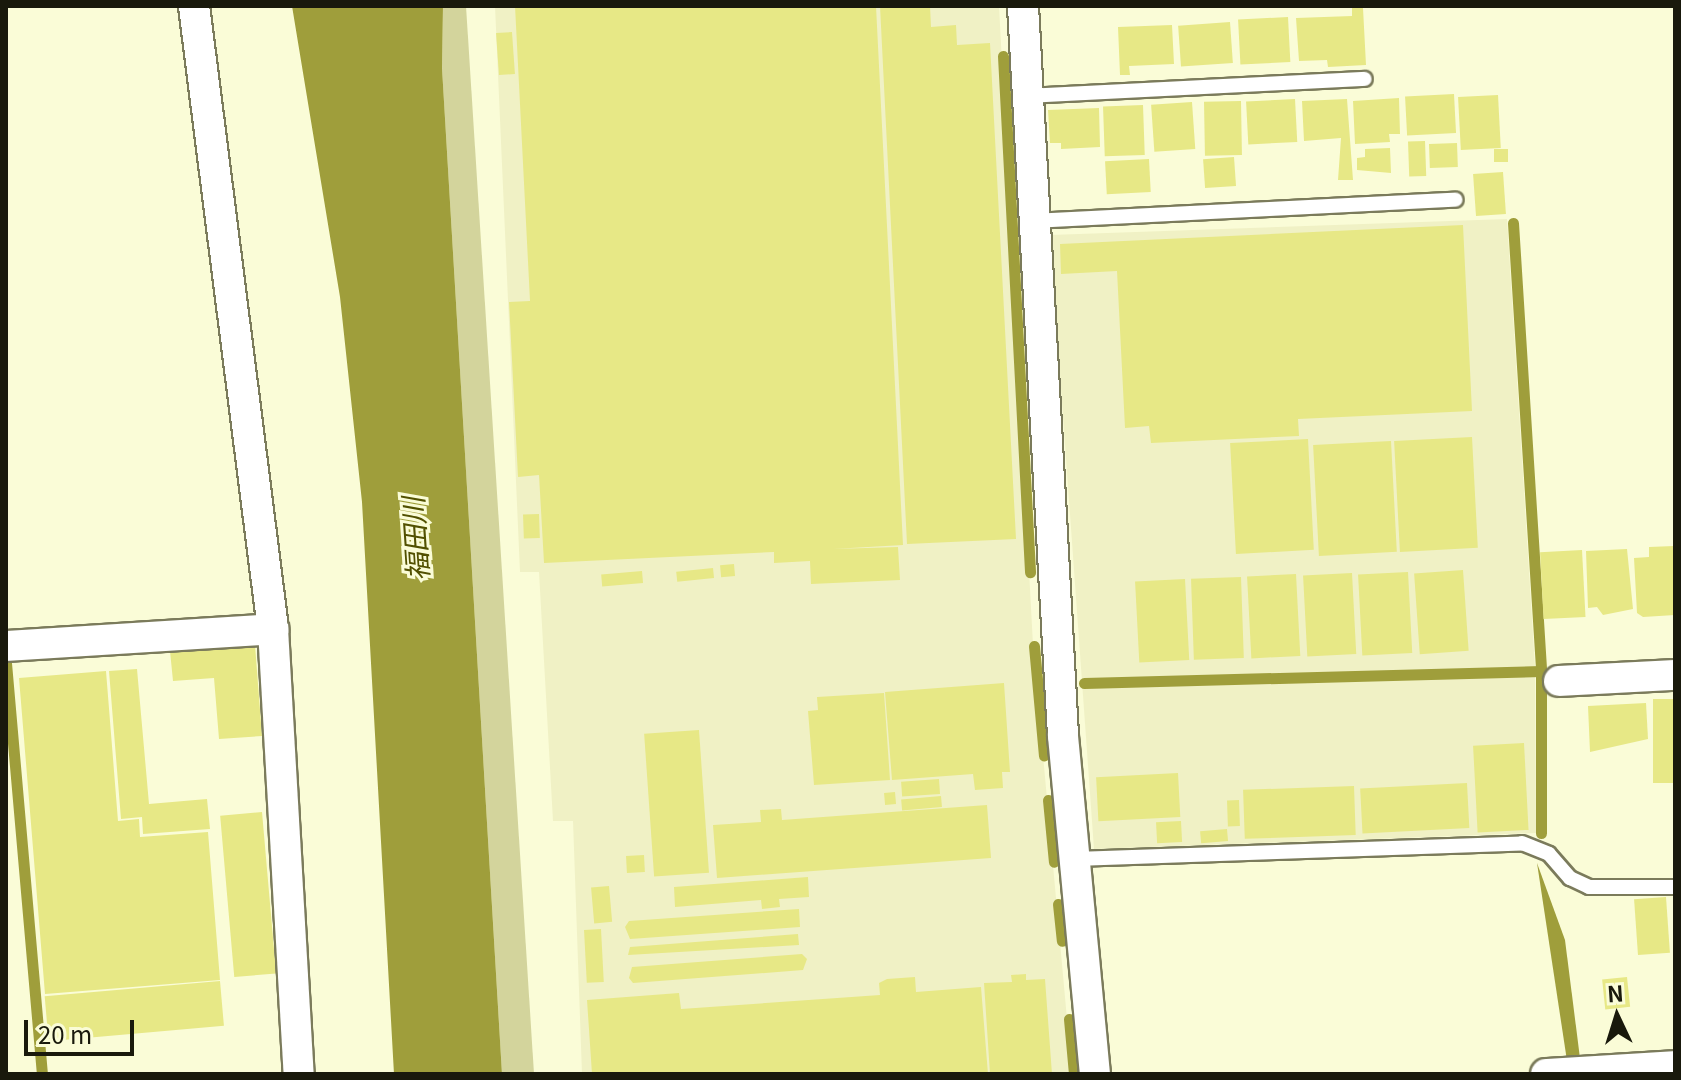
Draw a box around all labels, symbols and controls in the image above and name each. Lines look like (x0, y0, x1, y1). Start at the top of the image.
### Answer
water label: 福田川 (394, 496, 434, 582)
north arrow (1577, 976, 1657, 1056)
text: N (1606, 976, 1625, 1009)
scale bar (28, 1004, 138, 1054)
text: 20 m (38, 1016, 92, 1051)

